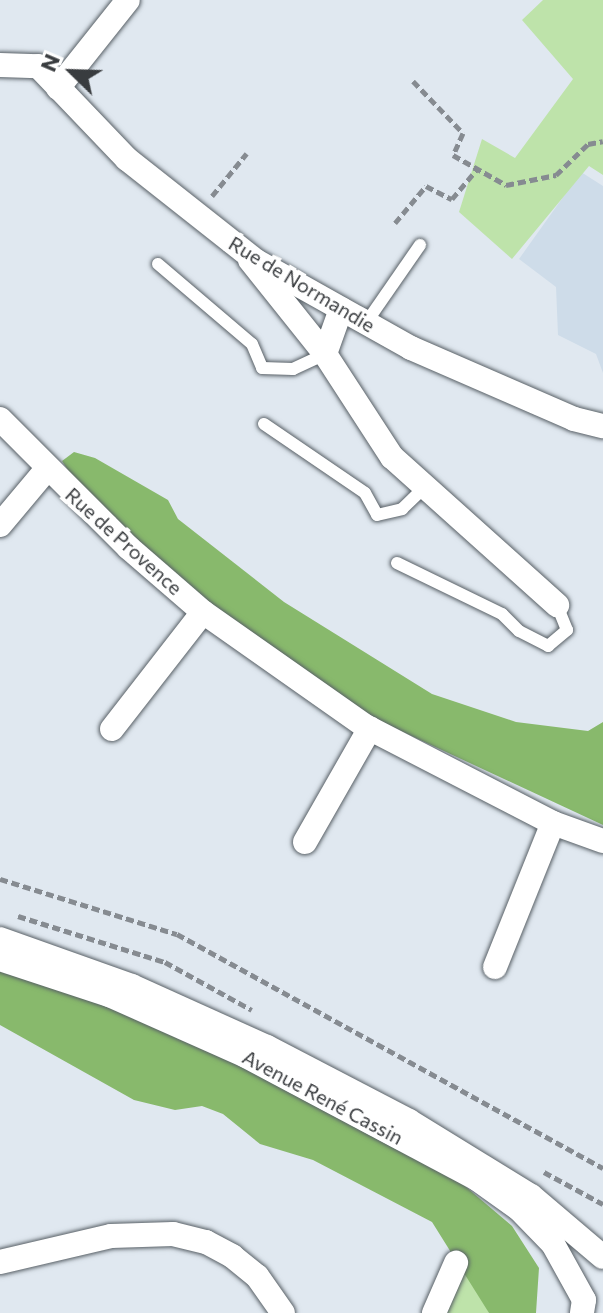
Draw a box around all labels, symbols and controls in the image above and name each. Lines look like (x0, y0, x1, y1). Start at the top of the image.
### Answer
north arrow (32, 32, 112, 112)
text: N (34, 50, 65, 75)
street label: Rue de Normandie (225, 231, 379, 337)
street label: Rue de Provence (61, 482, 187, 600)
street label: Avenue René Cassin (239, 1044, 407, 1150)

